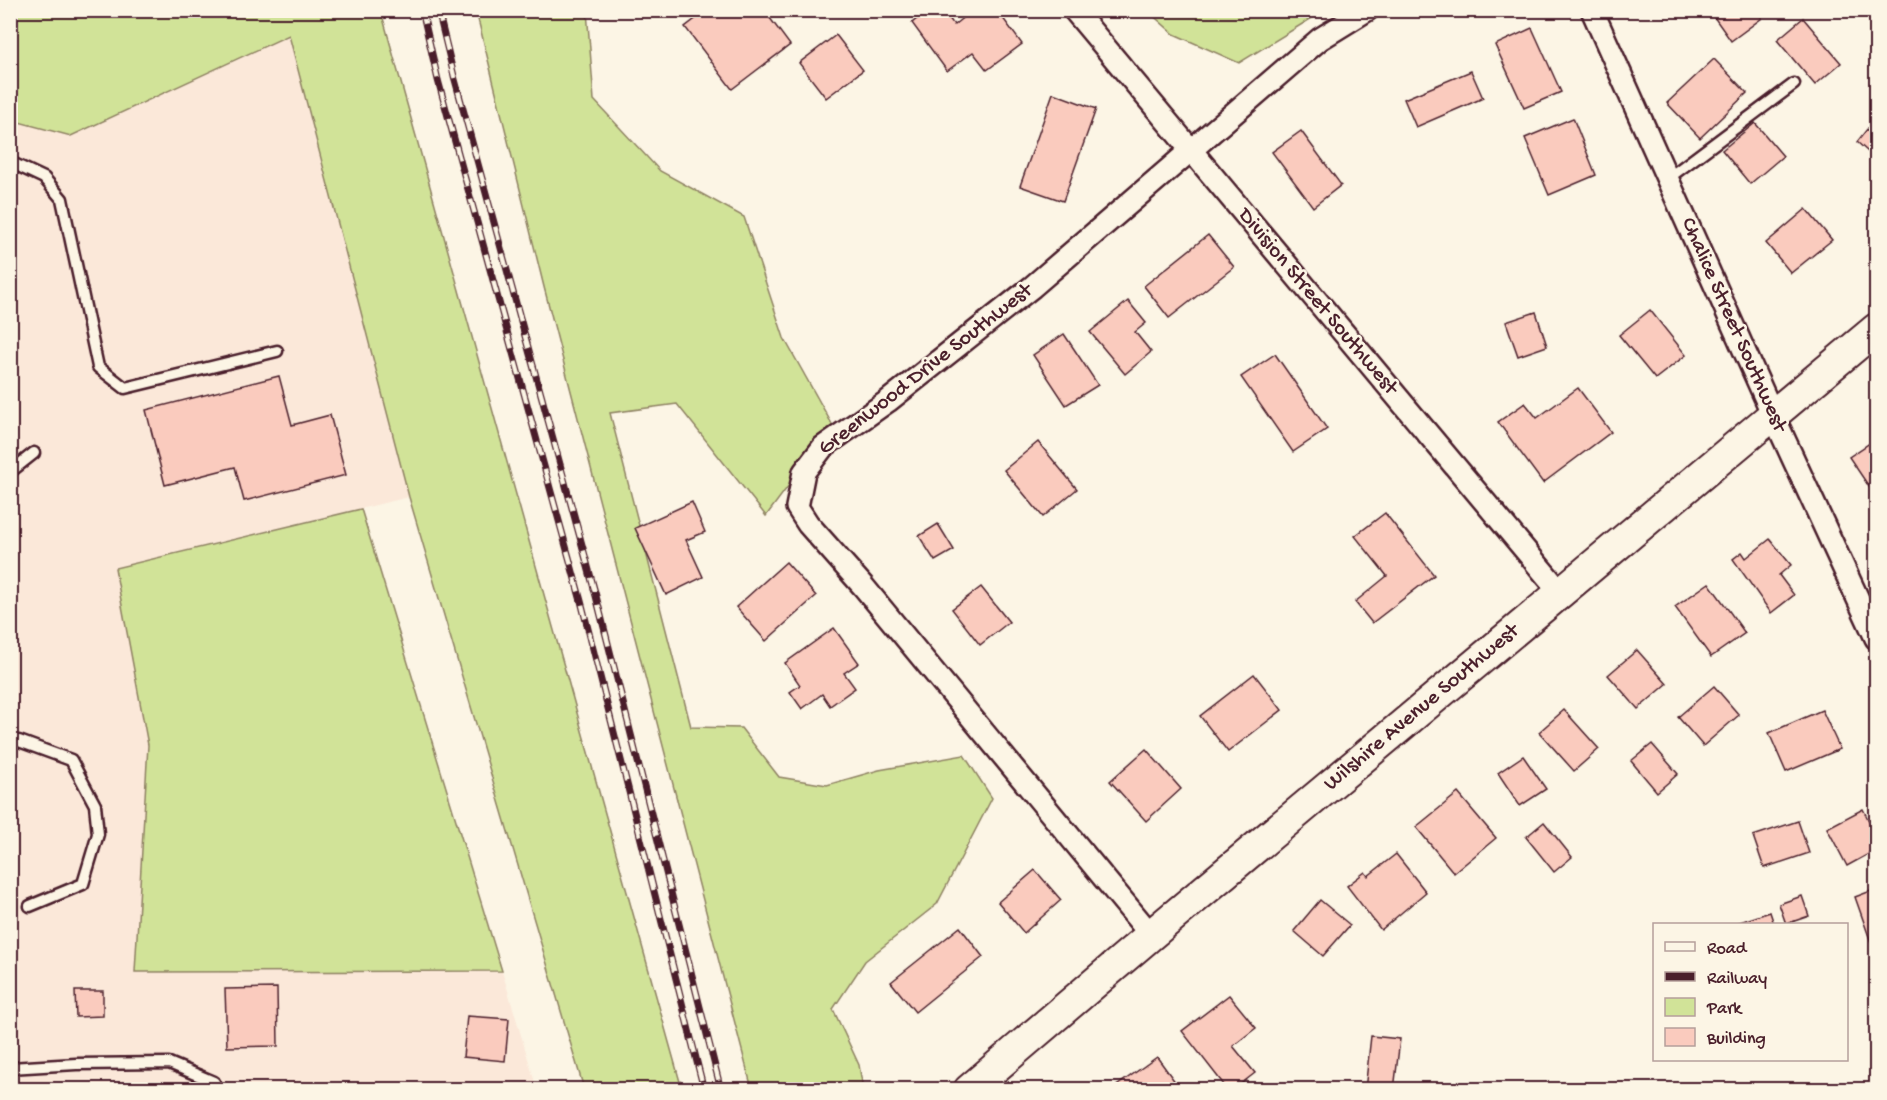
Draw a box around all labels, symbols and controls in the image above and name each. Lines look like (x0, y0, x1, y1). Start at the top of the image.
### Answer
street label: Division Street Southwest (1230, 202, 1404, 402)
street label: Chalice Street Southwest (1674, 214, 1793, 438)
street label: Greenwood Drive Southwest (814, 277, 1040, 462)
street label: Wilshire Avenue Southwest (1319, 617, 1526, 797)
legend (1653, 923, 1848, 1061)
text: Road (1707, 939, 1748, 960)
text: Railway (1707, 969, 1767, 990)
text: Park (1706, 999, 1743, 1020)
text: Building (1706, 1029, 1766, 1050)

